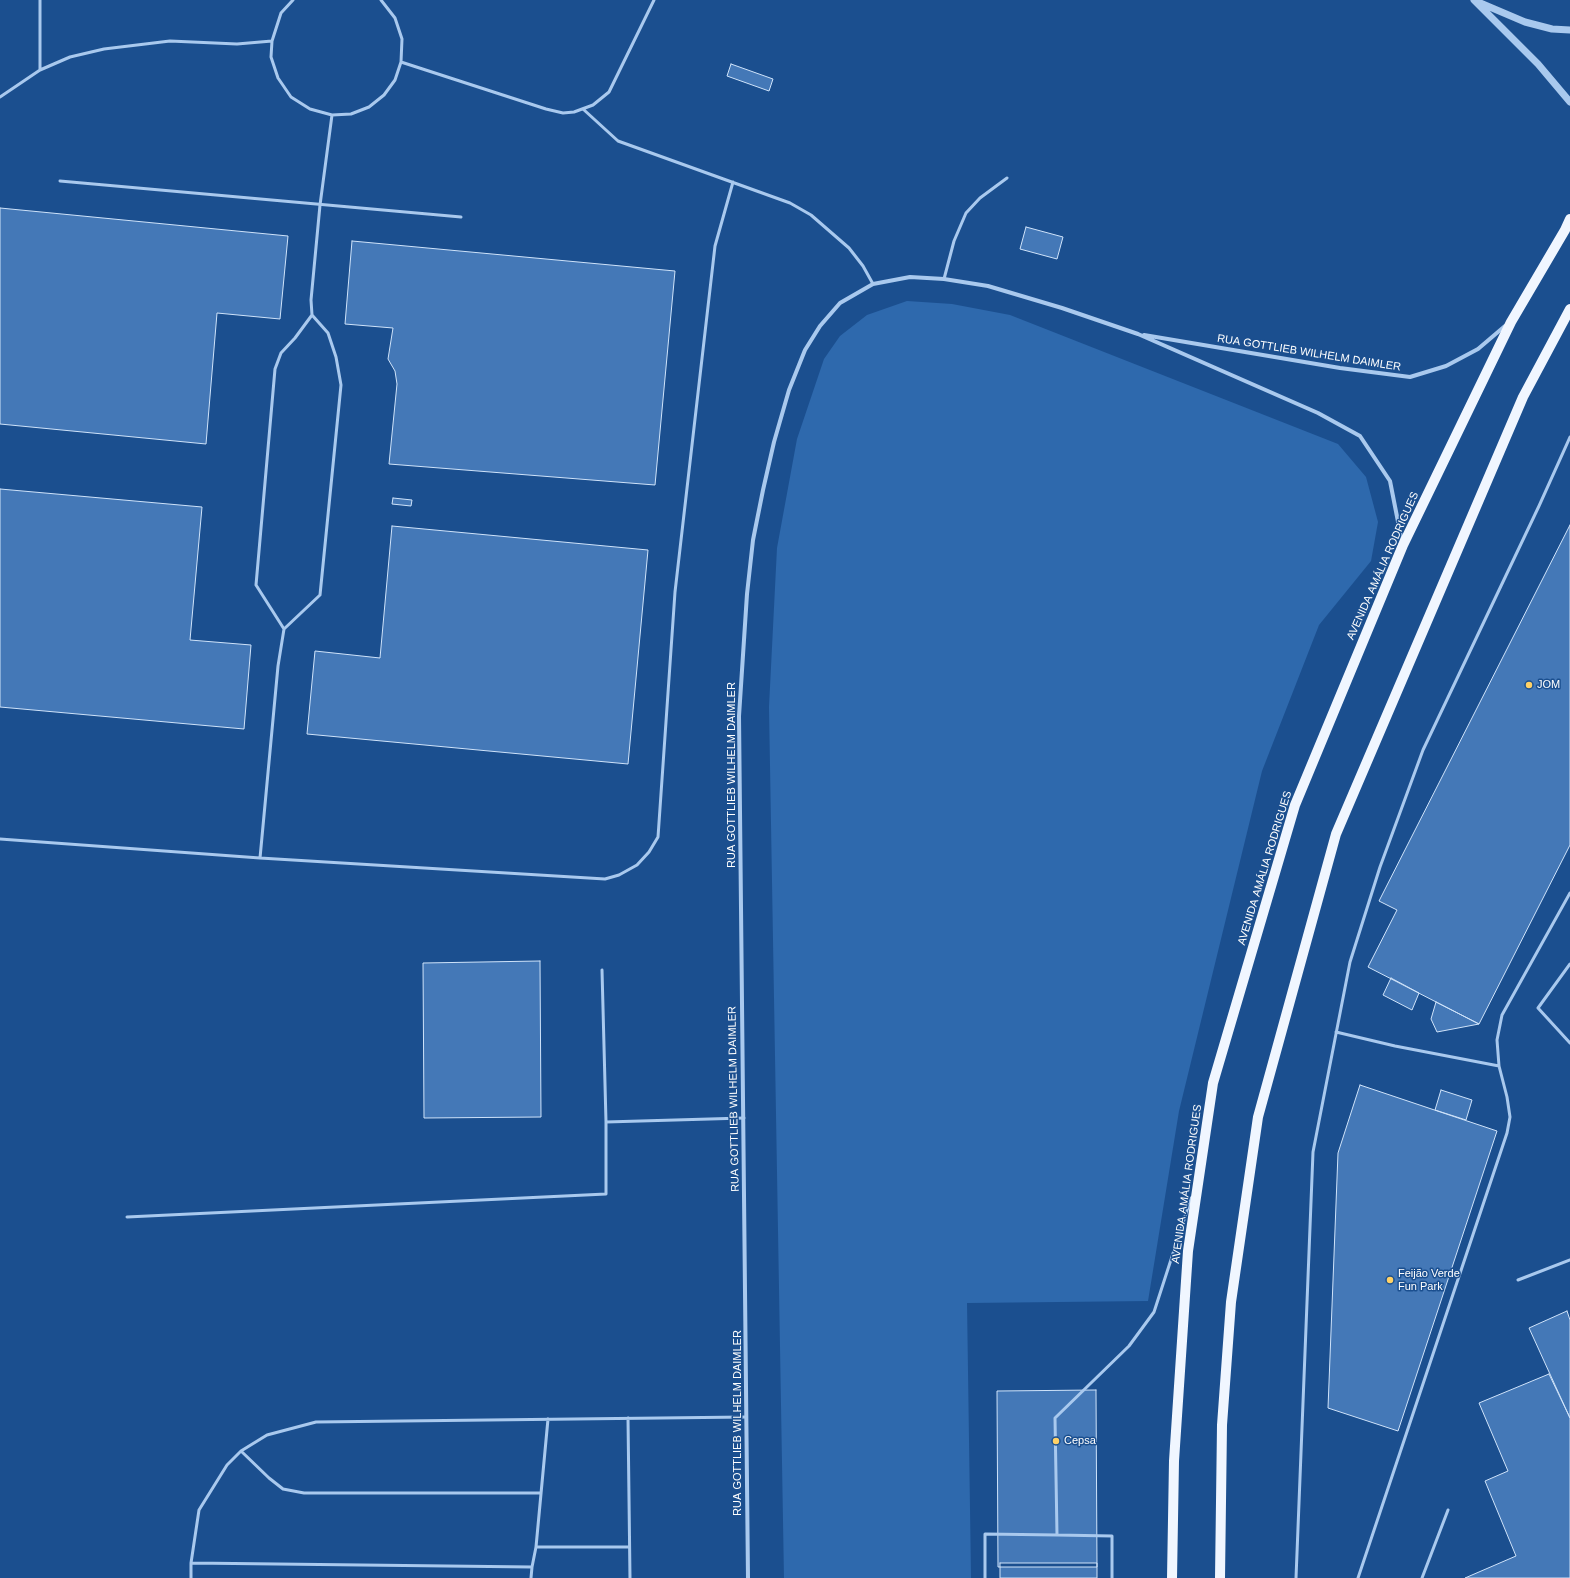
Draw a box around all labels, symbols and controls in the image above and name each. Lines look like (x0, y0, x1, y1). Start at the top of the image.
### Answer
street label: RUA GOTTLIEB WILHELM DAIMLER (1216, 332, 1402, 374)
street label: AVENIDA AMÁLIA RODRIGUES (1344, 490, 1422, 642)
place label: JOM (1537, 678, 1560, 692)
marker: JOM (1524, 680, 1534, 690)
street label: RUA GOTTLIEB WILHELM DAIMLER (725, 682, 739, 868)
street label: AVENIDA AMÁLIA RODRIGUES (1235, 789, 1295, 947)
street label: RUA GOTTLIEB WILHELM DAIMLER (726, 1006, 742, 1192)
street label: AVENIDA AMÁLIA RODRIGUES (1169, 1104, 1205, 1264)
place label: Feijão Verde Fun Park (1398, 1267, 1460, 1293)
marker: Feijão Verde Fun Park (1385, 1275, 1395, 1285)
street label: RUA GOTTLIEB WILHELM DAIMLER (731, 1330, 745, 1516)
place label: Cepsa (1064, 1434, 1096, 1448)
marker: Cepsa (1051, 1436, 1061, 1446)

